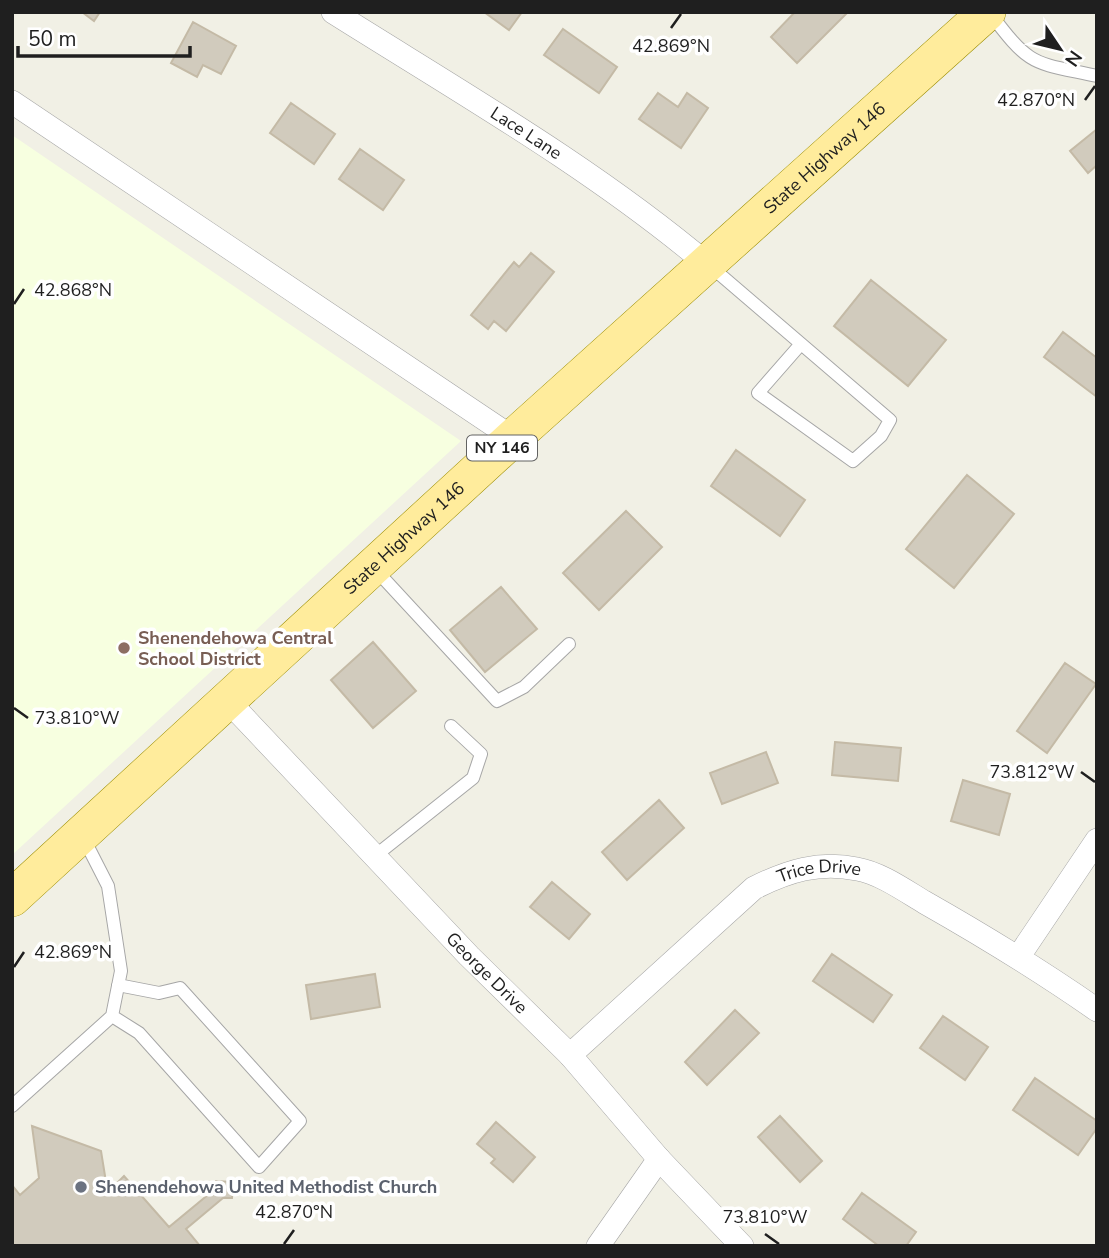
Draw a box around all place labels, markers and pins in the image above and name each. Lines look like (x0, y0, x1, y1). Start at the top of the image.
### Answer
place label: Shenendehowa Central School District (138, 626, 333, 671)
marker: Shenendehowa Central School District (116, 640, 132, 656)
place label: Shenendehowa United Methodist Church (95, 1175, 437, 1199)
marker: Shenendehowa United Methodist Church (73, 1179, 89, 1195)

